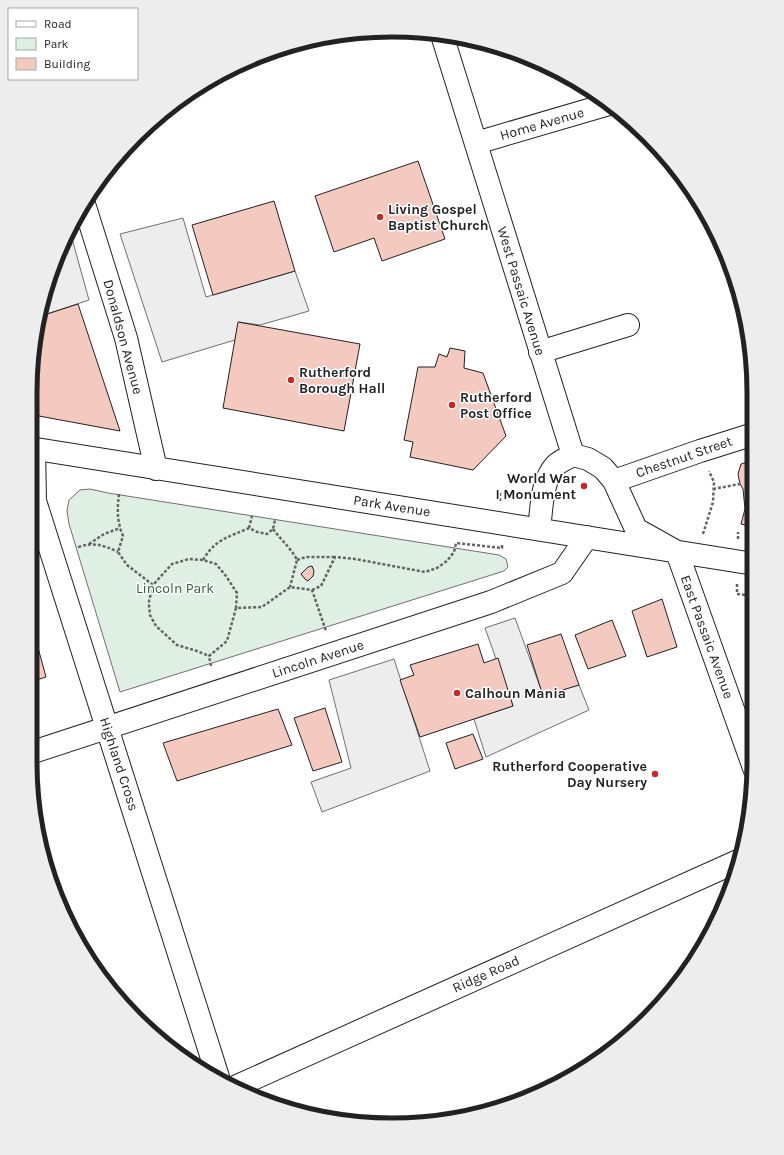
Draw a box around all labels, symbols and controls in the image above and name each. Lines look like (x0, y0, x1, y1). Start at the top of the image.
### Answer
legend (8, 8, 138, 80)
text: Road (44, 17, 72, 31)
text: Park (44, 37, 69, 51)
text: Building (44, 57, 91, 71)
street label: Home Avenue (498, 104, 586, 144)
place label: Living Gospel Baptist Church (388, 201, 488, 234)
marker: Living Gospel Baptist Church (375, 212, 385, 222)
street label: West Passaic Avenue (493, 225, 549, 357)
street label: Donaldson Avenue (100, 278, 146, 396)
place label: Rutherford Borough Hall (299, 364, 385, 397)
marker: Rutherford Borough Hall (286, 375, 296, 385)
place label: Rutherford Post Office (460, 389, 532, 422)
marker: Rutherford Post Office (447, 400, 457, 410)
street label: Chestnut Street (634, 433, 734, 481)
place label: World War I Monument (496, 470, 576, 503)
marker: World War I Monument (579, 481, 589, 491)
street label: Park Avenue (352, 492, 432, 520)
street label: East Passaic Avenue (677, 573, 737, 701)
park label: Lincoln Park (136, 580, 214, 597)
street label: Lincoln Avenue (270, 636, 366, 682)
place label: Calhoun Mania (465, 685, 566, 702)
marker: Calhoun Mania (452, 688, 462, 698)
street label: Highland Cross (96, 715, 142, 813)
place label: Rutherford Cooperative Day Nursery (492, 758, 647, 791)
marker: Rutherford Cooperative Day Nursery (650, 769, 660, 779)
street label: Ridge Road (450, 952, 522, 996)

